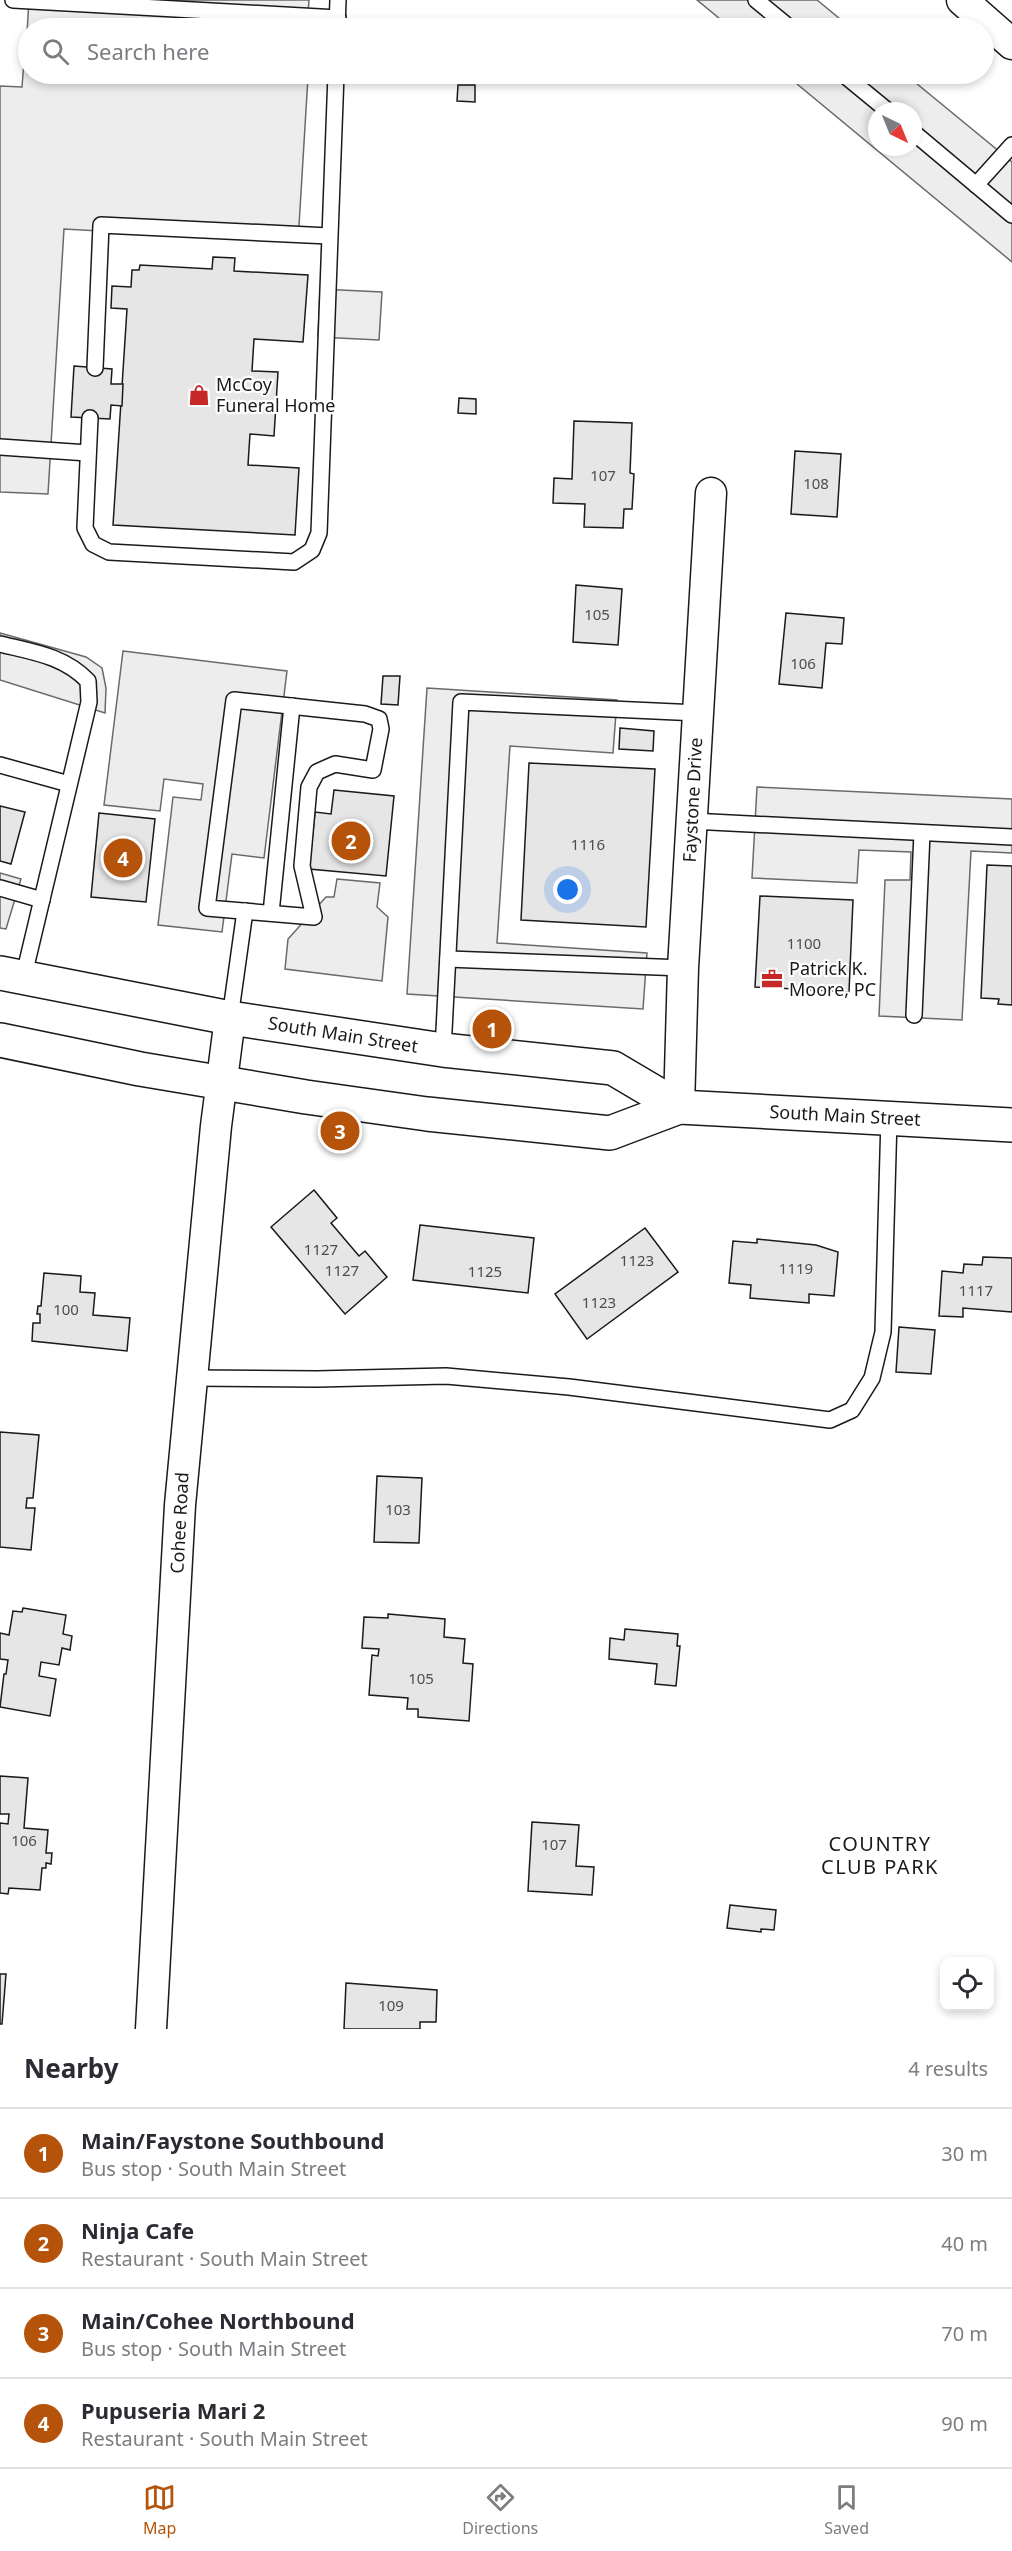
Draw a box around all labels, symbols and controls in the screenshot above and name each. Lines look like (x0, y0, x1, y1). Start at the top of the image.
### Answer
search box (18, 18, 994, 84)
icon: search (39, 35, 72, 68)
text: Search here (87, 36, 209, 66)
north arrow (868, 102, 922, 156)
place label: McCoy Funeral Home (216, 372, 335, 417)
shop icon: McCoy Funeral Home (187, 383, 211, 407)
house number: 107 (590, 465, 616, 485)
house number: 108 (803, 473, 829, 493)
house number: 105 (584, 604, 610, 624)
house number: 106 (790, 653, 816, 673)
street label: Faystone Drive (677, 737, 707, 863)
pin: 2 (332, 818, 370, 864)
house number: 1116 (571, 834, 605, 854)
pin: 4 (104, 836, 142, 880)
your location (553, 875, 582, 904)
house number: 1100 (787, 933, 821, 953)
place label: Patrick K. Moore, PC (789, 956, 876, 1001)
office icon: Patrick K. Moore, PC (760, 967, 784, 991)
pin: 1 (472, 1006, 512, 1052)
street label: South Main Street (267, 1010, 420, 1058)
street label: South Main Street (769, 1099, 922, 1131)
pin: 3 (320, 1108, 360, 1154)
house number: 1127 (304, 1239, 338, 1259)
house number: 1123 (620, 1250, 654, 1270)
house number: 1119 (779, 1258, 813, 1278)
house number: 1127 (325, 1260, 359, 1280)
house number: 1125 (468, 1261, 502, 1281)
house number: 1117 (959, 1280, 993, 1300)
house number: 1123 (582, 1292, 616, 1312)
house number: 100 (53, 1299, 79, 1319)
street label: Cohee Road (164, 1472, 194, 1574)
house number: 103 (385, 1499, 411, 1519)
house number: 105 (408, 1668, 434, 1688)
house number: 106 (11, 1830, 37, 1850)
district label: COUNTRY CLUB PARK (821, 1830, 939, 1880)
house number: 107 (541, 1834, 567, 1854)
map controls (940, 1957, 994, 2011)
button: locate (940, 1957, 994, 2011)
house number: 109 (378, 1995, 404, 2015)
text: Nearby (24, 2050, 119, 2086)
text: 4 results (908, 2055, 988, 2082)
text: Main/Faystone Southbound (81, 2125, 384, 2155)
text: 1 (38, 2140, 49, 2167)
text: 30 m (941, 2140, 988, 2167)
text: Bus stop · South Main Street (81, 2155, 346, 2182)
text: Ninja Cafe (81, 2215, 194, 2245)
text: 2 (38, 2230, 49, 2257)
text: 40 m (941, 2230, 988, 2257)
text: Restaurant · South Main Street (81, 2245, 368, 2272)
text: Main/Cohee Northbound (81, 2305, 355, 2335)
text: 3 (38, 2320, 49, 2347)
text: 70 m (941, 2320, 988, 2347)
text: Bus stop · South Main Street (81, 2335, 346, 2362)
text: Pupuseria Mari 2 (81, 2395, 265, 2425)
text: 4 (38, 2410, 49, 2437)
text: 90 m (941, 2410, 988, 2437)
text: Restaurant · South Main Street (81, 2425, 368, 2452)
tab: Map (143, 2481, 176, 2539)
tab: Directions (462, 2481, 538, 2539)
tab: Saved (824, 2481, 869, 2539)

